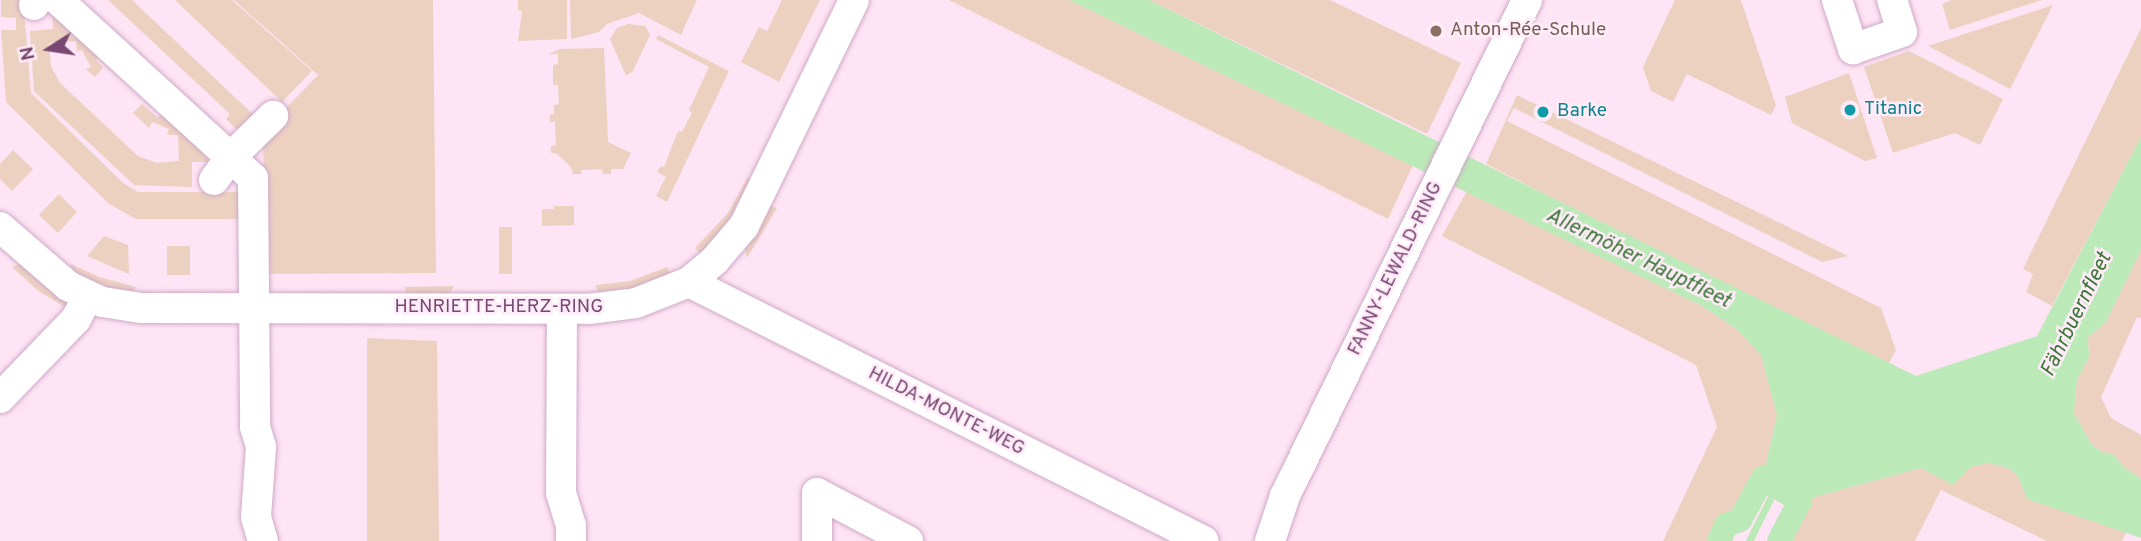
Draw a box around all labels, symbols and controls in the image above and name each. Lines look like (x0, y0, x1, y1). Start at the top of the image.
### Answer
north arrow (14, 14, 84, 84)
place label: Anton-Rée-Schule (1450, 20, 1606, 42)
marker: Anton-Rée-Schule (1428, 23, 1444, 39)
text: N (15, 44, 42, 63)
place label: Titanic (1864, 99, 1922, 121)
place label: Barke (1557, 101, 1607, 123)
marker: Titanic (1842, 102, 1858, 118)
marker: Barke (1535, 104, 1551, 120)
street label: FANNY-LEWALD-RING (1344, 178, 1448, 360)
water label: Allermöher Hauptfleet (1542, 203, 1734, 315)
water label: Fährbuernfleet (2036, 249, 2118, 381)
street label: HENRIETTE-HERZ-RING (395, 297, 603, 319)
street label: HILDA-MONTE-WEG (864, 363, 1028, 461)

